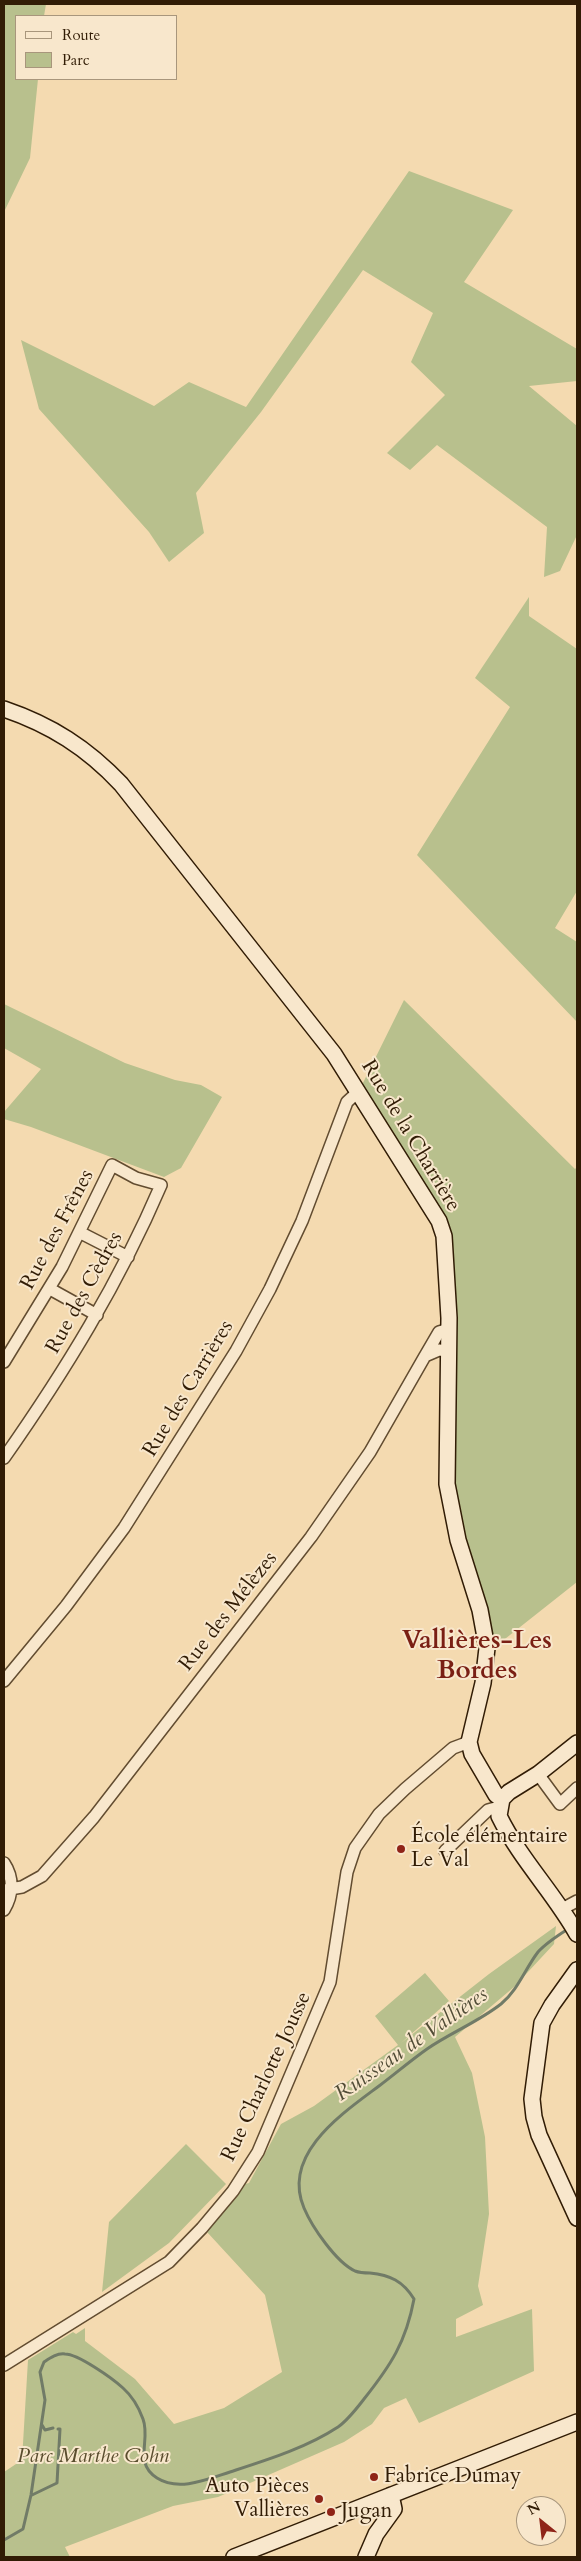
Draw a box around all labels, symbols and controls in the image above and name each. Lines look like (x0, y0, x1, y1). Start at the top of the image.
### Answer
legend (15, 15, 178, 80)
text: Route (62, 25, 100, 45)
text: Parc (62, 50, 90, 70)
street label: Rue de la Charrière (355, 1056, 465, 1216)
street label: Rue des Frênes (16, 1166, 100, 1294)
street label: Rue des Cèdres (41, 1228, 129, 1358)
street label: Rue des Carrières (138, 1316, 240, 1462)
street label: Rue des Mélèzes (175, 1547, 283, 1677)
district label: Vallières-Les Bordes (402, 1626, 552, 1688)
place label: École élémentaire Le Val (411, 1824, 568, 1874)
marker: École élémentaire Le Val (395, 1843, 407, 1855)
water label: Ruisseau de Vallières (330, 1982, 494, 2108)
street label: Rue Charlotte Jousse (217, 1988, 317, 2166)
park label: Parc Marthe Cohn (17, 2444, 169, 2470)
place label: Fabrice Dumay (384, 2464, 521, 2490)
marker: Fabrice Dumay (368, 2471, 380, 2483)
place label: Auto Pièces Vallières (205, 2474, 309, 2524)
marker: Auto Pièces Vallières (313, 2493, 325, 2505)
north arrow (516, 2496, 566, 2546)
text: N (524, 2497, 544, 2520)
place label: Jugan (341, 2499, 392, 2525)
marker: Jugan (325, 2506, 337, 2518)

